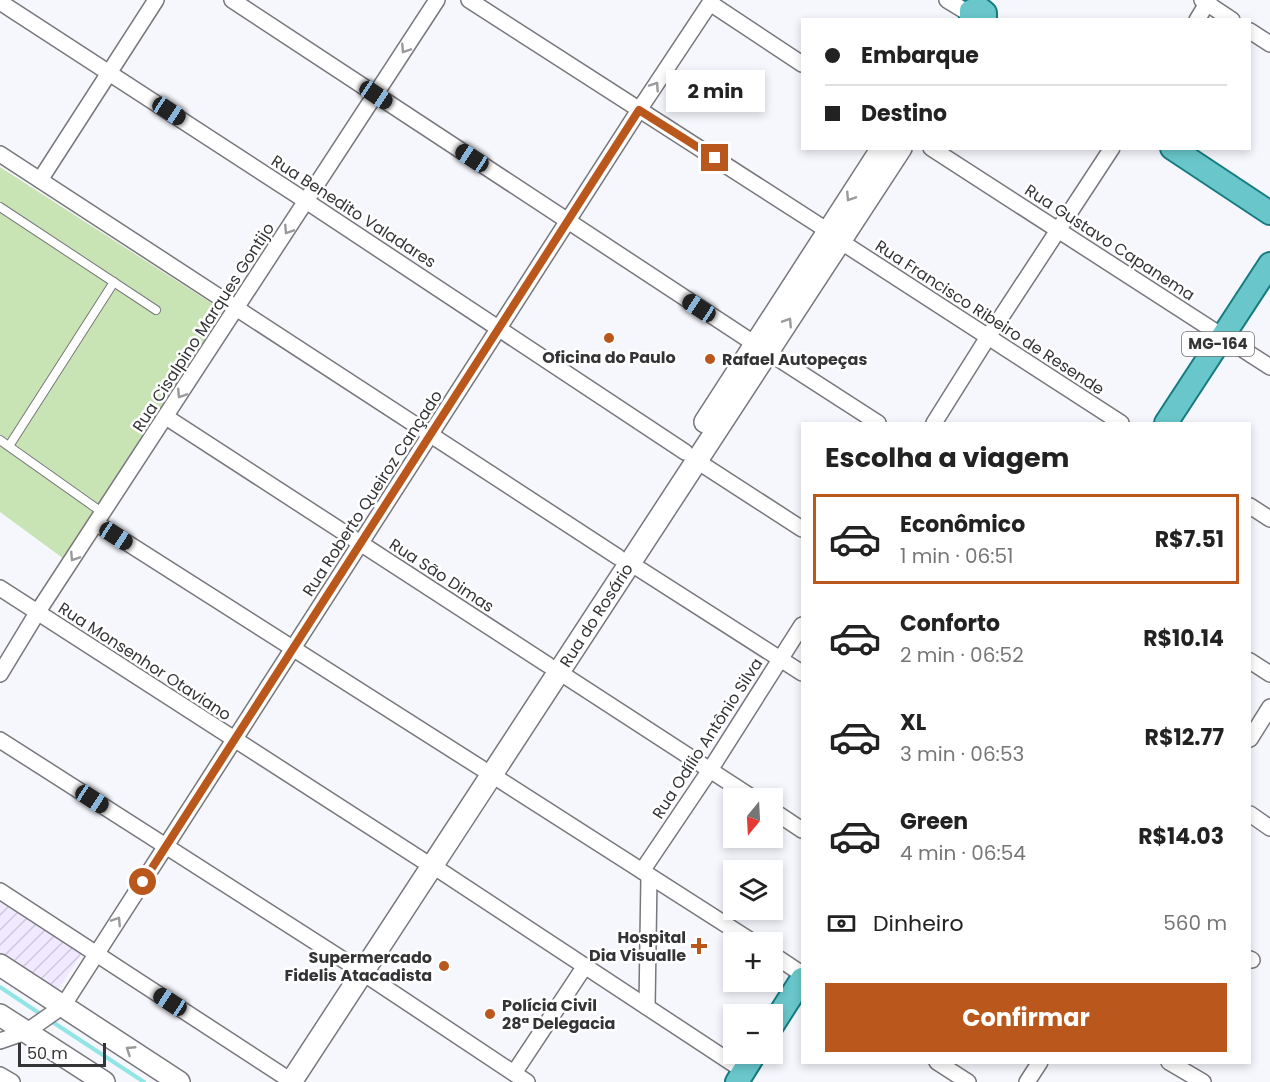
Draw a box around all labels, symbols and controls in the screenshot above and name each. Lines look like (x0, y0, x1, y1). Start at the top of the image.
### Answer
text: Embarque (861, 40, 979, 71)
one-way arrow (401, 43, 413, 53)
callout: 2 min (666, 71, 764, 113)
car (356, 77, 396, 113)
text: 2 min (687, 77, 744, 105)
one-way arrow (647, 82, 658, 93)
car (149, 94, 189, 128)
text: Destino (861, 98, 947, 129)
car (452, 141, 492, 175)
route end (701, 144, 728, 171)
street label: Rua Benedito Valadares (267, 149, 441, 273)
street label: Rua Gustavo Capanema (1020, 179, 1199, 306)
one-way arrow (846, 191, 857, 202)
street label: Rua Cisalpino Marques Gontijo (127, 218, 280, 436)
one-way arrow (283, 224, 295, 234)
street label: Rua Francisco Ribeiro de Resende (871, 234, 1109, 400)
car (679, 291, 719, 325)
one-way arrow (780, 318, 792, 328)
marker: Oficina do Paulo (602, 331, 616, 345)
road number: MG-164 (1182, 332, 1254, 356)
place label: Oficina do Paulo (542, 346, 676, 369)
place label: Rafael Autopeças (722, 348, 867, 371)
marker: Rafael Autopeças (703, 352, 717, 366)
street label: Rua Roberto Queiroz Cançado (297, 386, 448, 601)
one-way arrow (177, 388, 189, 398)
text: Escolha a viagem (825, 439, 1069, 476)
text: Econômico (900, 509, 1025, 540)
icon: car (828, 512, 882, 566)
car (96, 519, 136, 553)
text: R$7.51 (1155, 524, 1224, 555)
street label: Rua São Dimas (385, 533, 499, 618)
text: 1 min · 06:51 (900, 542, 1013, 570)
one-way arrow (70, 550, 81, 561)
street label: Rua do Rosário (554, 559, 639, 672)
street label: Rua Monsenhor Otaviano (54, 597, 236, 726)
text: Conforto (900, 608, 1000, 639)
icon: car (828, 611, 882, 665)
text: R$10.14 (1143, 623, 1224, 654)
text: 2 min · 06:52 (900, 641, 1024, 669)
street label: Rua Odílio Antônio Silva (647, 653, 768, 823)
text: XL (900, 707, 926, 738)
icon: car (828, 710, 882, 764)
text: R$12.77 (1145, 722, 1224, 753)
text: 3 min · 06:53 (900, 740, 1024, 768)
car (72, 782, 112, 816)
north arrow (723, 788, 783, 848)
map controls (723, 788, 783, 1064)
text: Green (900, 806, 968, 837)
icon: car (828, 809, 882, 863)
text: R$14.03 (1138, 821, 1224, 852)
text: 4 min · 06:54 (900, 839, 1026, 867)
button: layers (723, 860, 783, 920)
route start (129, 868, 156, 895)
icon: cash (825, 907, 858, 940)
text: Dinheiro (873, 908, 963, 939)
text: 560 m (1163, 909, 1227, 937)
one-way arrow (110, 917, 121, 928)
place label: Hospital Dia Visualle (589, 926, 686, 967)
button: + (723, 932, 783, 992)
marker: Hospital Dia Visualle (690, 937, 708, 955)
place label: Supermercado Fidelis Atacadista (284, 946, 432, 987)
marker: Supermercado Fidelis Atacadista (437, 959, 451, 973)
button: Confirmar (825, 983, 1227, 1052)
car (150, 985, 190, 1019)
place label: Polícia Civil 28ª Delegacia (502, 994, 615, 1035)
button: − (723, 1004, 783, 1064)
marker: Polícia Civil 28ª Delegacia (483, 1007, 497, 1021)
scale bar (18, 1040, 106, 1068)
text: 50 m (27, 1042, 68, 1065)
one-way arrow (125, 1046, 136, 1057)

